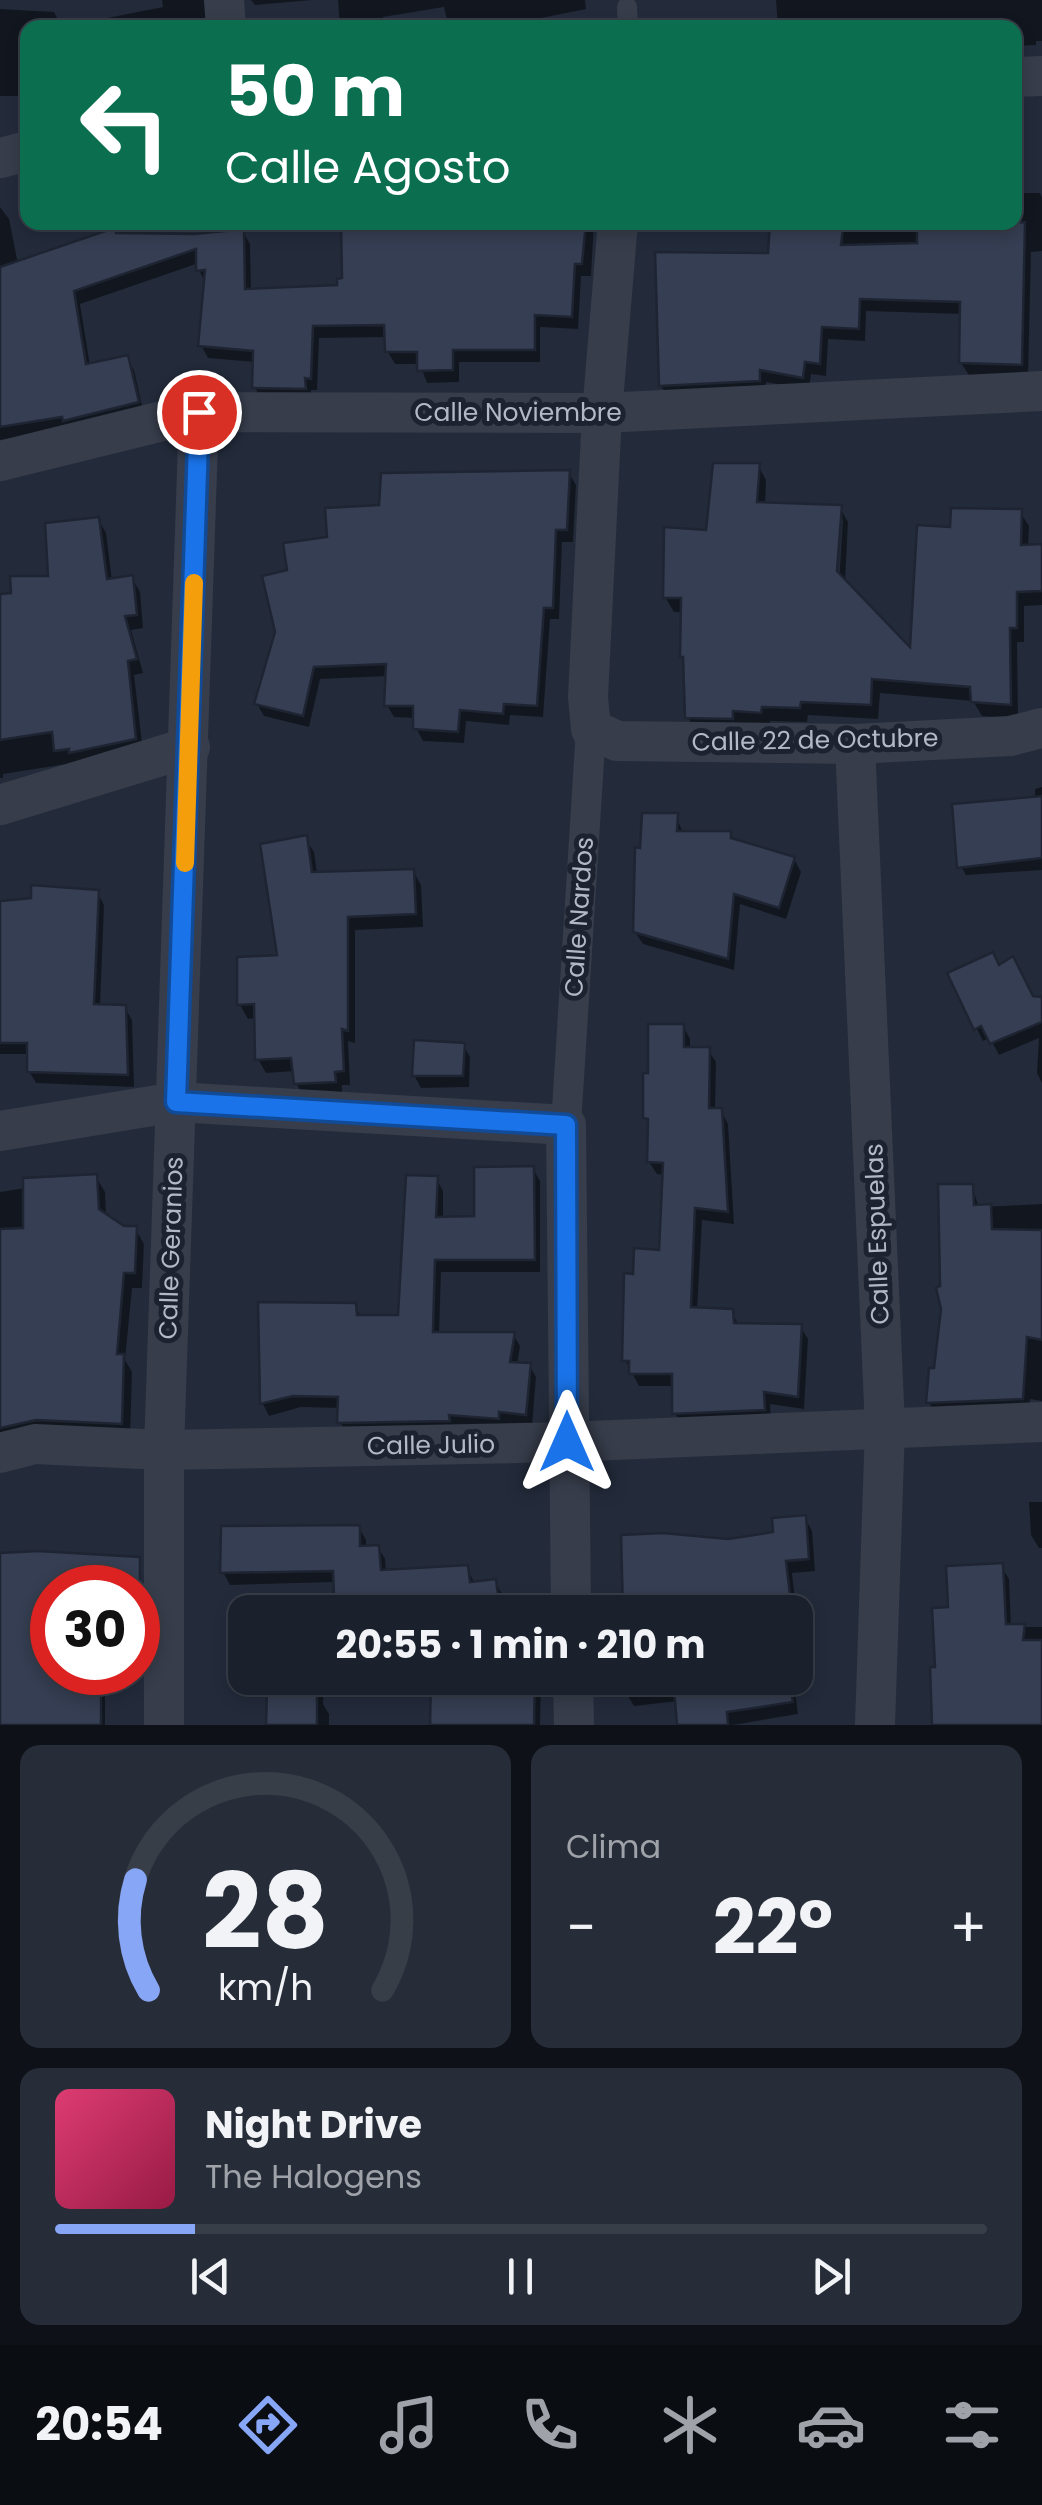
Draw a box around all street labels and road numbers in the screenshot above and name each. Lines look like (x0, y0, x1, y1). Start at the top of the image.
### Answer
street label: Calle Noviembre (414, 395, 622, 430)
street label: Calle 22 de Octubre (691, 720, 939, 760)
street label: Calle Nardos (556, 836, 602, 998)
street label: Calle Espuelas (856, 1143, 898, 1325)
street label: Calle Geranios (150, 1156, 192, 1340)
street label: Calle Julio (367, 1426, 495, 1464)

